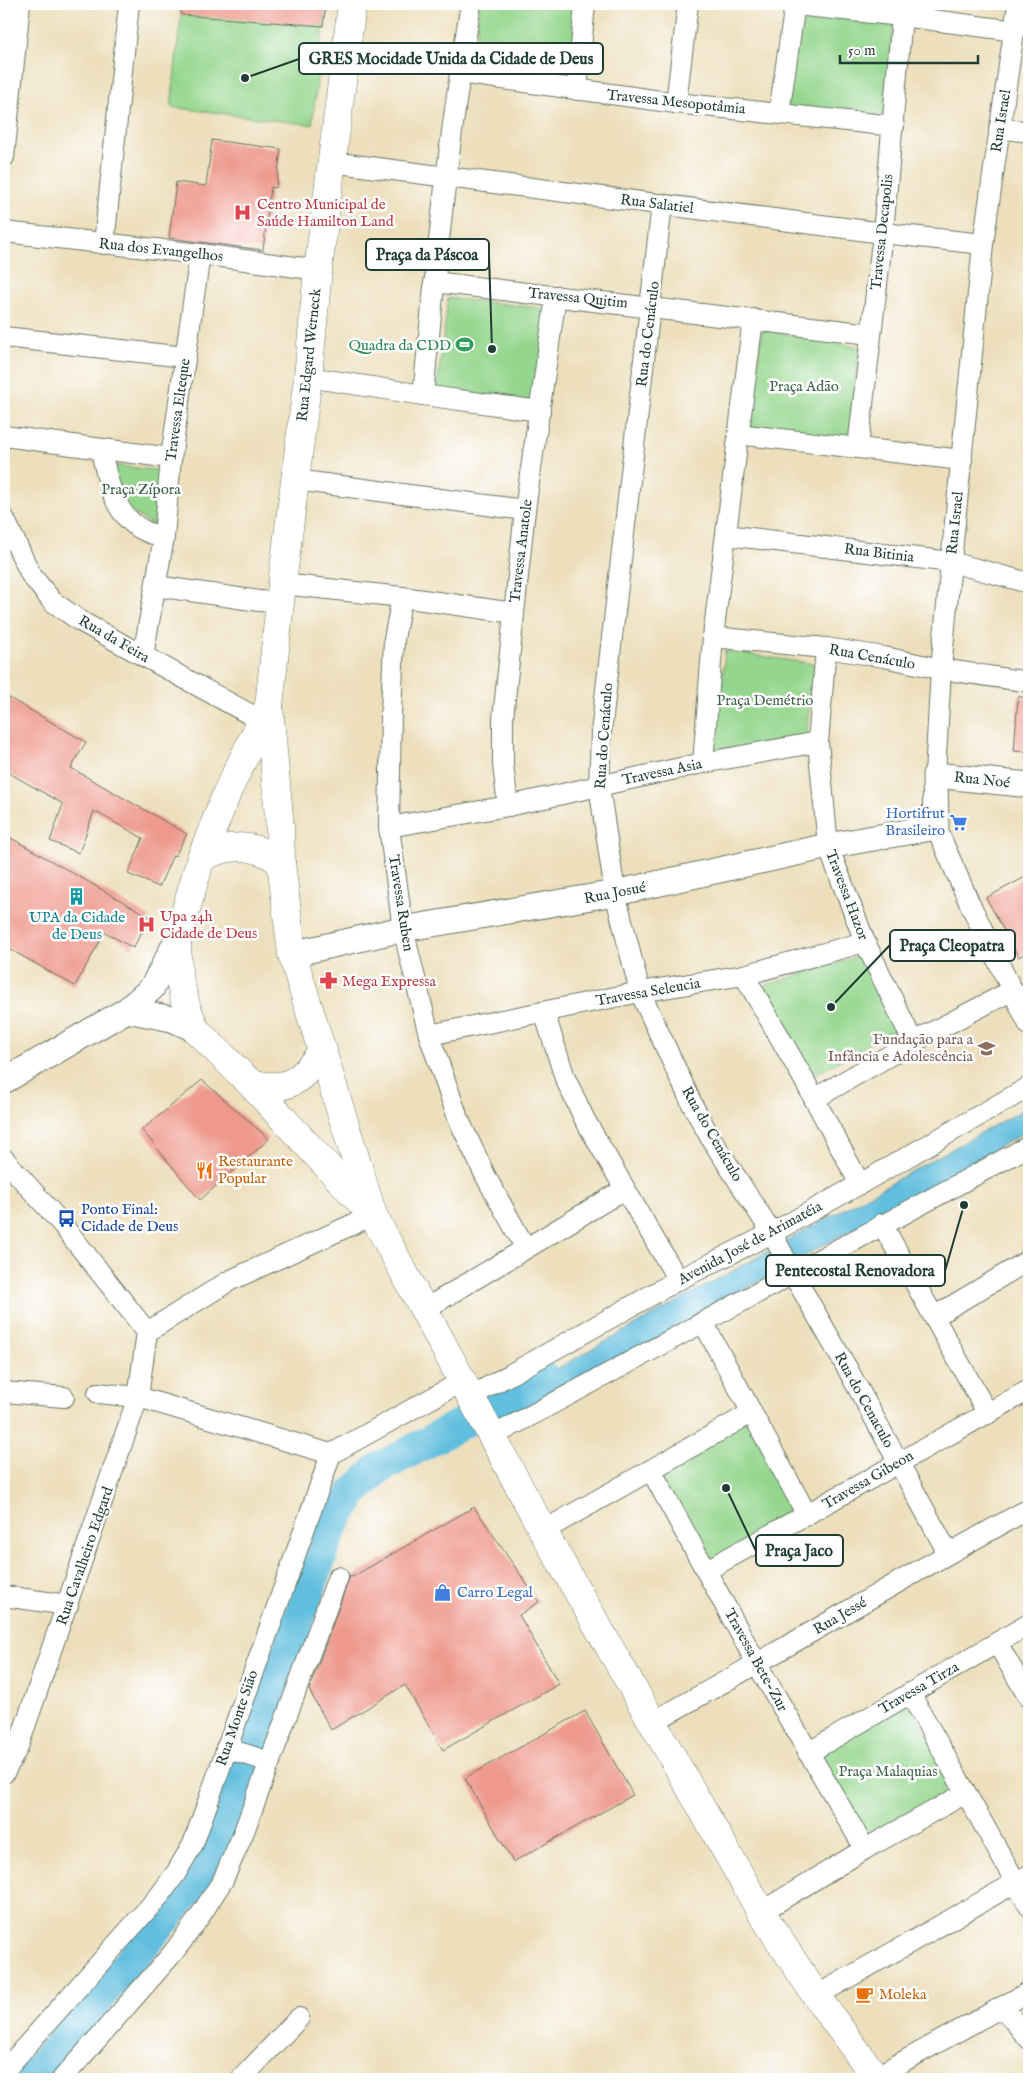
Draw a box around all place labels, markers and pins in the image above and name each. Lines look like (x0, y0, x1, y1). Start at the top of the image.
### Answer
callout: GRES Mocidade Unida da Cidade de Deus (299, 43, 603, 74)
place label: Centro Municipal de Saúde Hamilton Land (257, 195, 395, 231)
hospital icon: Centro Municipal de Saúde Hamilton Land (233, 203, 253, 223)
callout: Praça da Páscoa (366, 239, 489, 270)
sports icon: Quadra da CDD (455, 335, 475, 355)
place label: Quadra da CDD (349, 336, 451, 355)
place label: Hortifrut Brasileiro (885, 804, 945, 840)
supermarket icon: Hortifrut Brasileiro (949, 812, 969, 832)
building icon: UPA da Cidade de Deus (67, 886, 87, 906)
place label: Upa 24h Cidade de Deus (160, 907, 257, 943)
place label: UPA da Cidade de Deus (29, 908, 125, 944)
hospital icon: Upa 24h Cidade de Deus (136, 915, 156, 935)
callout: Praça Cleopatra (890, 930, 1015, 961)
pharmacy icon: Mega Expressa (318, 971, 338, 991)
place label: Mega Expressa (342, 972, 436, 991)
place label: Fundação para a Infância e Adolescência (828, 1030, 974, 1066)
school or university icon: Fundação para a Infância e Adolescência (977, 1038, 997, 1058)
place label: Restaurante Popular (218, 1152, 293, 1188)
restaurant icon: Restaurante Popular (194, 1160, 214, 1180)
place label: Ponto Final: Cidade de Deus (81, 1200, 178, 1236)
bus stop icon: Ponto Final: Cidade de Deus (57, 1208, 77, 1228)
callout: Pentecostal Renovadora (766, 1255, 945, 1286)
callout: Praça Jaco (756, 1535, 843, 1566)
shop icon: Carro Legal (433, 1582, 453, 1602)
place label: Carro Legal (457, 1583, 534, 1602)
cafe icon: Moleka (855, 1984, 875, 2004)
place label: Moleka (879, 1985, 927, 2004)

